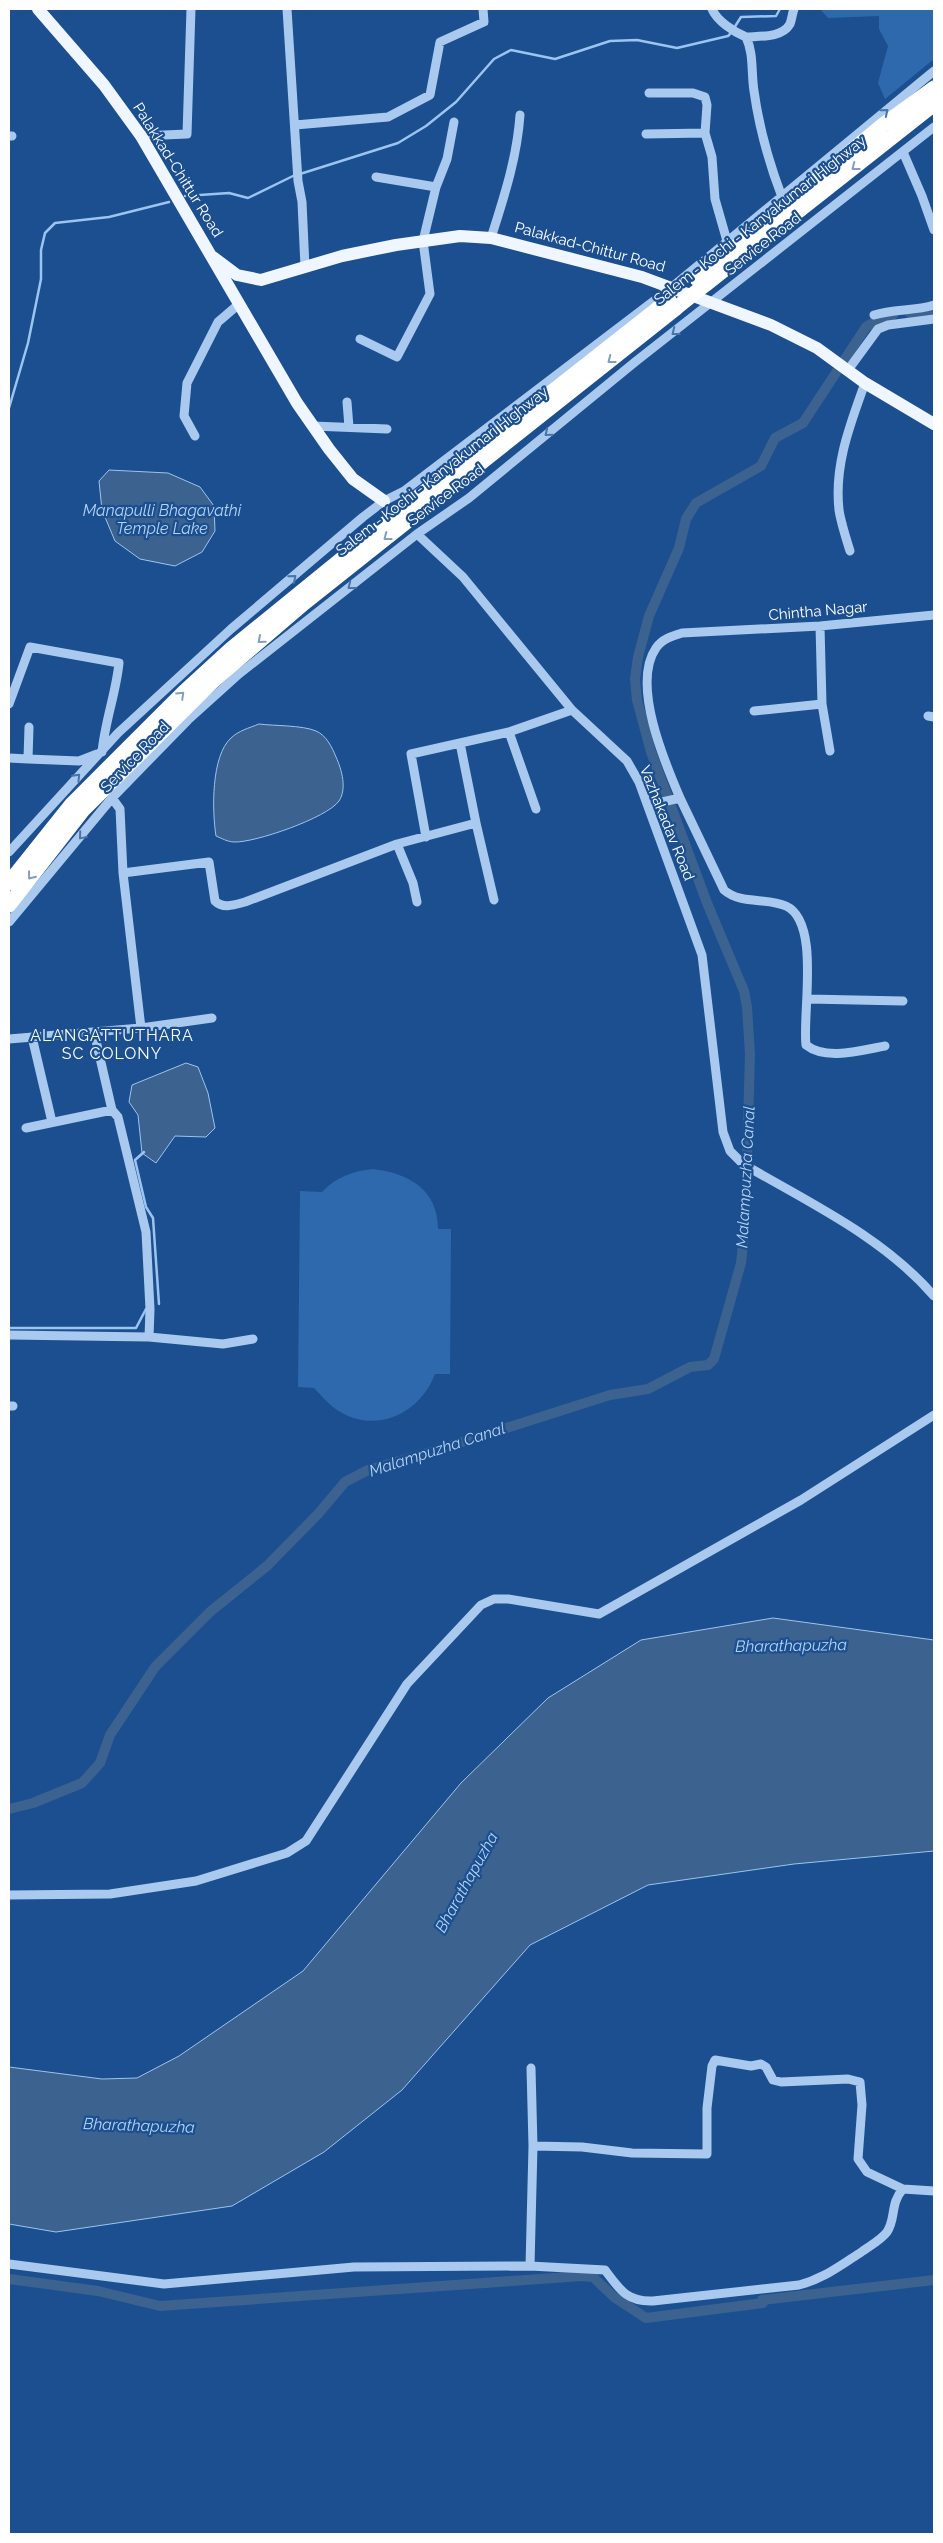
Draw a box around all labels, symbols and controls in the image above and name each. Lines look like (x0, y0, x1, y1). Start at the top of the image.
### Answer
street label: Palakkad-Chittur Road (129, 99, 227, 241)
one-way arrow (879, 109, 888, 117)
street label: Salem - Kochi - Kanyakumari Highway (650, 132, 870, 308)
one-way arrow (852, 162, 861, 170)
street label: Service Road (722, 209, 804, 279)
street label: Palakkad-Chittur Road (513, 218, 667, 276)
one-way arrow (671, 326, 680, 335)
one-way arrow (607, 355, 616, 364)
street label: Salem - Kochi - Kanyakumari Highway (332, 383, 552, 559)
one-way arrow (545, 428, 554, 436)
street label: Service Road (404, 460, 488, 530)
water label: Manapulli Bhagavathi Temple Lake (83, 501, 242, 538)
one-way arrow (384, 532, 393, 540)
one-way arrow (287, 575, 296, 583)
one-way arrow (348, 580, 357, 588)
street label: Chintha Nagar (768, 598, 869, 624)
one-way arrow (258, 634, 267, 643)
one-way arrow (175, 692, 184, 701)
street label: Service Road (97, 718, 173, 796)
street label: Vazhakadav Road (636, 763, 698, 883)
one-way arrow (71, 774, 80, 783)
one-way arrow (78, 831, 87, 840)
one-way arrow (29, 870, 37, 879)
district label: ALANGATTUTHARA SC COLONY (30, 1026, 194, 1063)
water label: Malampuzha Canal (732, 1106, 759, 1248)
water label: Malampuzha Canal (367, 1418, 508, 1480)
water label: Bharathapuzha (735, 1635, 847, 1656)
water label: Bharathapuzha (431, 1828, 502, 1936)
water label: Bharathapuzha (83, 2114, 196, 2137)

